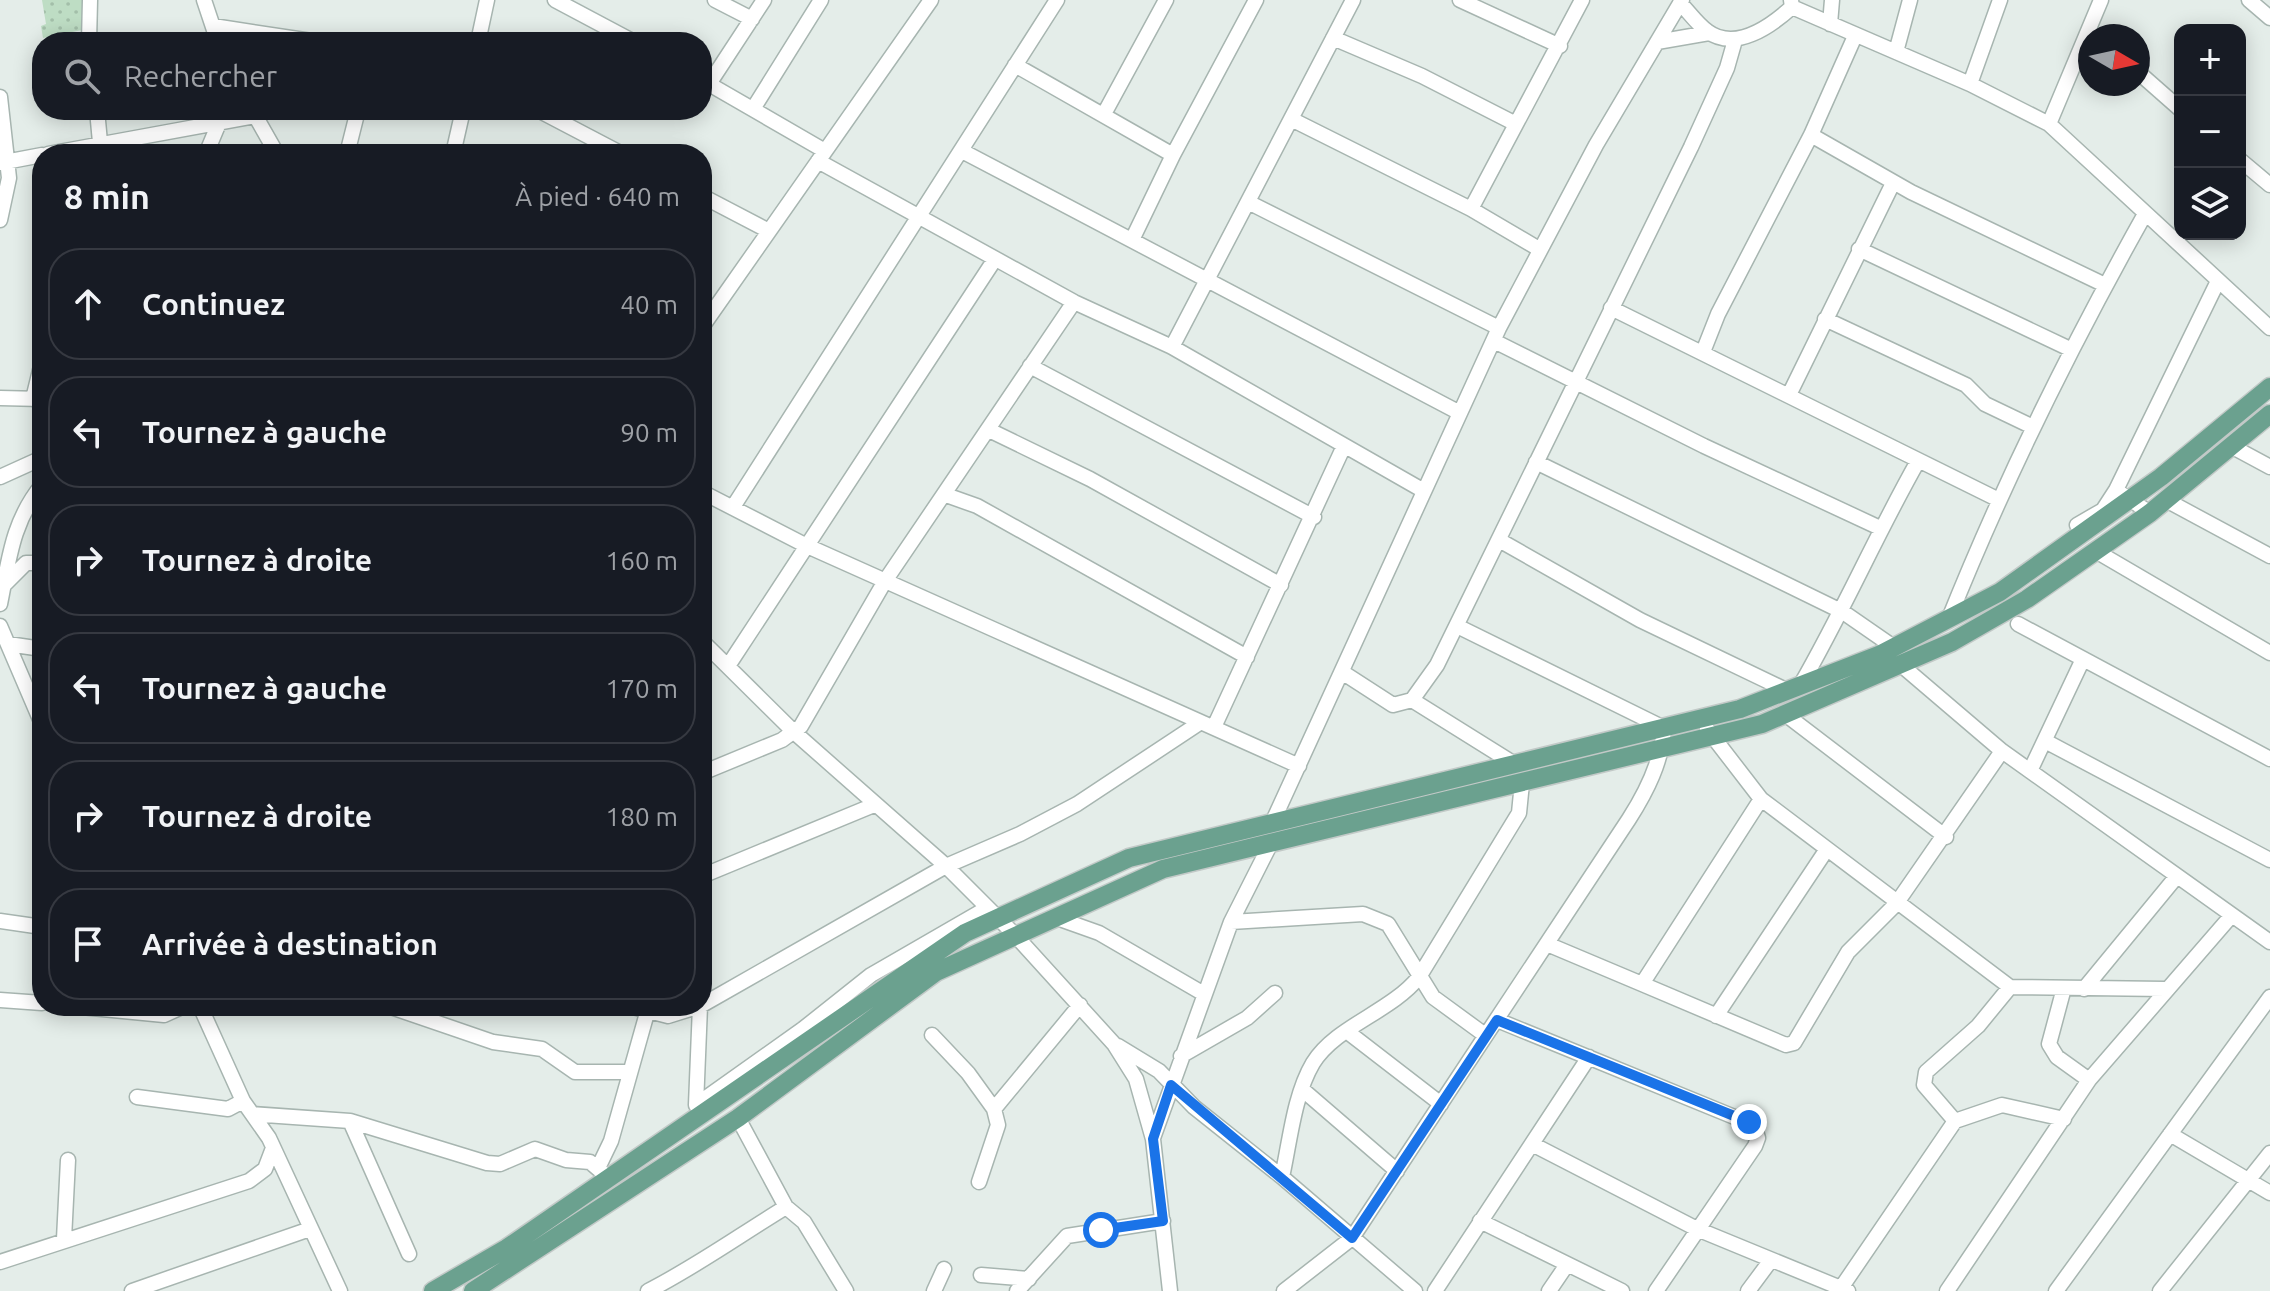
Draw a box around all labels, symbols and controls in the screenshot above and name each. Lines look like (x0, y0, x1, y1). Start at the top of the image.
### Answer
north arrow (2078, 24, 2150, 96)
map controls (2174, 24, 2246, 240)
button: + (2174, 24, 2246, 96)
search box (32, 32, 712, 120)
icon: search (60, 54, 104, 98)
text: Rechercher (124, 59, 277, 93)
button: − (2174, 96, 2246, 168)
button: layers (2174, 168, 2246, 240)
text: 8 min (64, 177, 150, 215)
text: À pied · 640 m (515, 182, 680, 211)
icon: ahead (66, 282, 110, 326)
text: Continuez (142, 287, 285, 321)
text: 40 m (620, 290, 678, 319)
icon: left (66, 410, 110, 454)
text: Tournez à gauche (142, 415, 387, 449)
text: 90 m (620, 418, 678, 447)
icon: right (66, 538, 110, 582)
text: Tournez à droite (142, 543, 372, 577)
text: 160 m (606, 546, 678, 575)
icon: left (66, 666, 110, 710)
text: Tournez à gauche (142, 671, 387, 705)
text: 170 m (606, 674, 678, 703)
icon: right (66, 794, 110, 838)
text: Tournez à droite (142, 799, 372, 833)
text: 180 m (606, 802, 678, 831)
icon: arrive (66, 922, 110, 966)
text: Arrivée à destination (142, 927, 438, 961)
route end (1731, 1104, 1767, 1140)
route start (1083, 1212, 1119, 1248)

